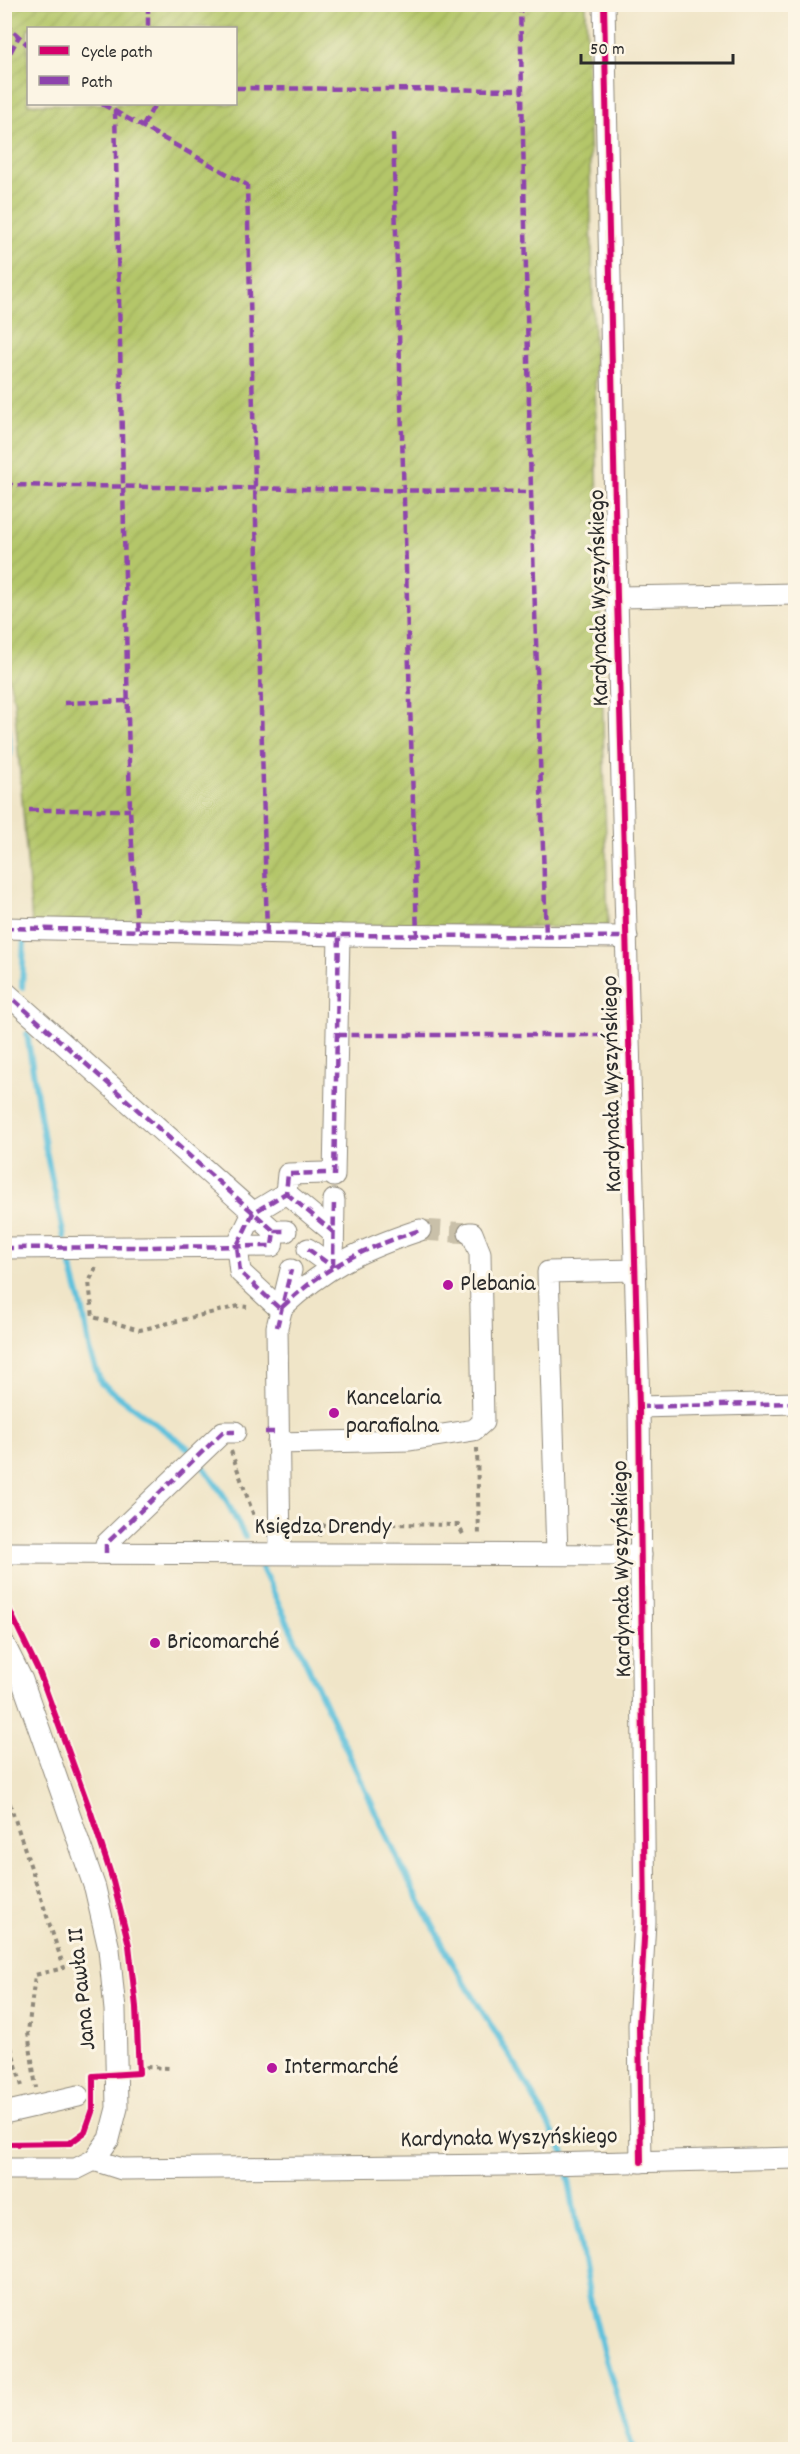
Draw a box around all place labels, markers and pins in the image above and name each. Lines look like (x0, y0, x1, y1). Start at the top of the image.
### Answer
place label: Plebania (460, 1268, 536, 1302)
marker: Plebania (441, 1278, 455, 1292)
place label: Kancelaria parafialna (346, 1382, 442, 1444)
marker: Kancelaria parafialna (327, 1406, 341, 1420)
place label: Bricomarché (167, 1626, 280, 1660)
marker: Bricomarché (148, 1636, 162, 1650)
place label: Intermarché (284, 2051, 398, 2085)
marker: Intermarché (265, 2061, 279, 2075)

